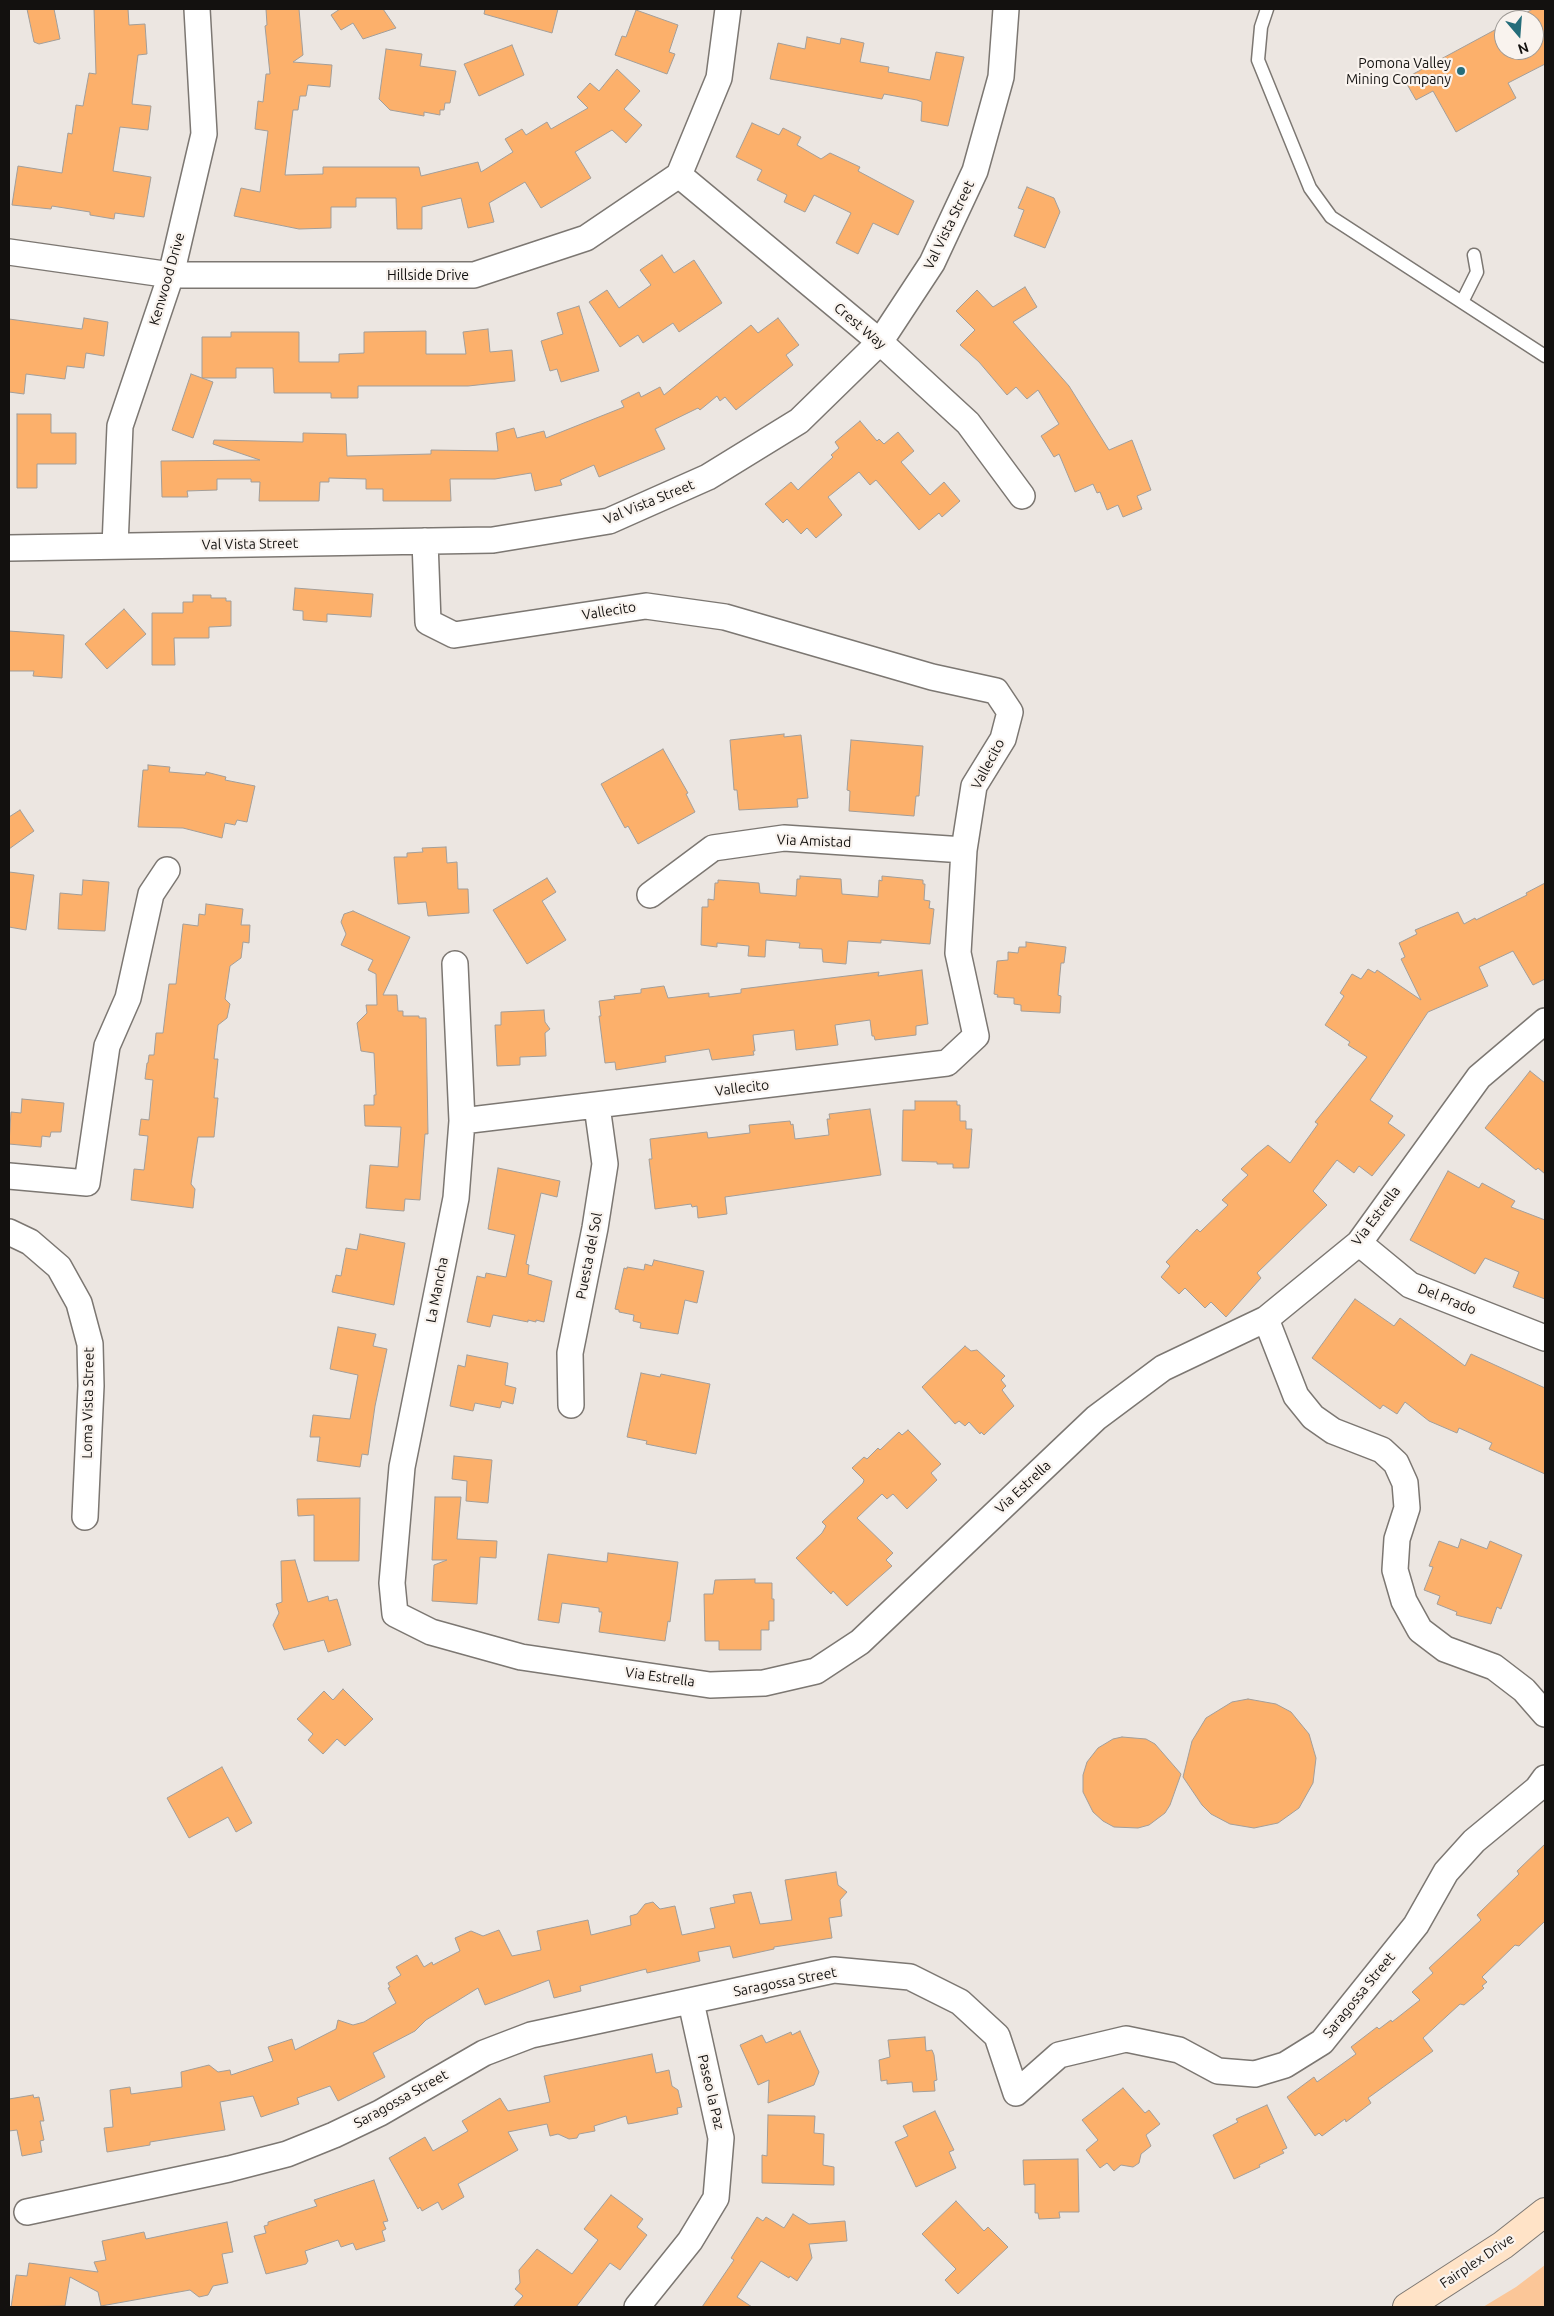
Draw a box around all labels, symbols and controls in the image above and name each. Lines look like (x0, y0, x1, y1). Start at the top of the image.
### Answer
north arrow (1494, 10, 1544, 60)
text: N (1516, 39, 1531, 58)
place label: Pomona Valley Mining Company (1346, 55, 1451, 88)
marker: Pomona Valley Mining Company (1455, 65, 1467, 77)
street label: Val Vista Street (920, 178, 978, 272)
street label: Kenwood Drive (146, 231, 188, 327)
street label: Hillside Drive (387, 267, 469, 283)
street label: Crest Way (830, 299, 890, 353)
street label: Val Vista Street (601, 476, 697, 528)
street label: Val Vista Street (202, 535, 298, 553)
street label: Vallecito (581, 598, 637, 624)
street label: Vallecito (968, 736, 1008, 792)
street label: Via Amistad (776, 831, 852, 851)
street label: Vallecito (714, 1076, 770, 1100)
street label: Via Estrella (1348, 1183, 1404, 1249)
street label: Puesta del Sol (572, 1211, 606, 1301)
street label: La Mancha (422, 1256, 452, 1324)
street label: Del Prado (1415, 1280, 1479, 1318)
street label: Loma Vista Street (79, 1347, 97, 1459)
street label: Via Estrella (992, 1457, 1054, 1517)
street label: Via Estrella (624, 1664, 696, 1690)
street label: Saragossa Street (1319, 1949, 1399, 2041)
street label: Saragossa Street (732, 1964, 838, 2000)
street label: Paseo la Paz (694, 2053, 728, 2131)
street label: Saragossa Street (351, 2066, 451, 2132)
street label: Fairplex Drive (1437, 2230, 1517, 2292)

